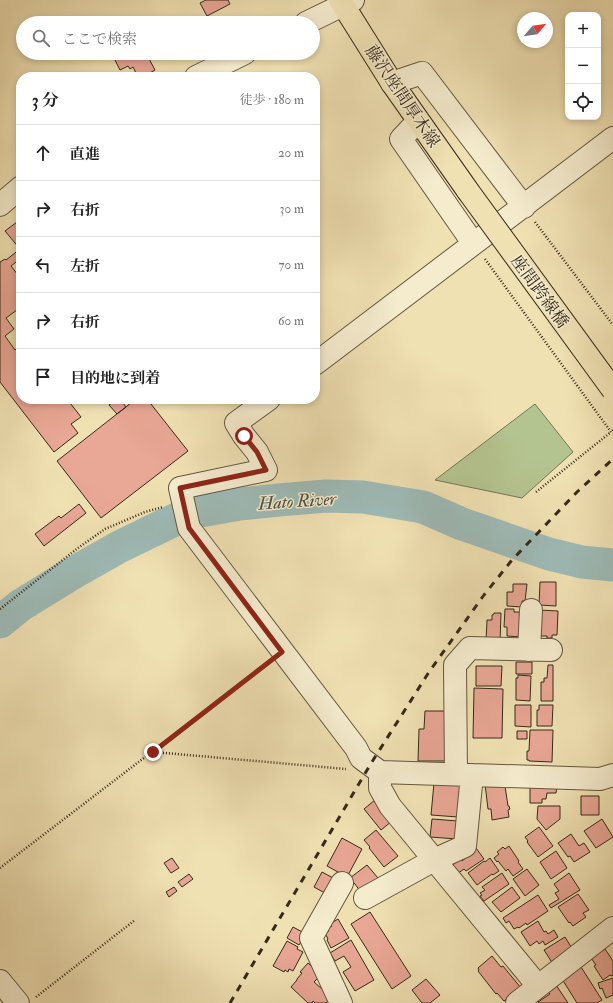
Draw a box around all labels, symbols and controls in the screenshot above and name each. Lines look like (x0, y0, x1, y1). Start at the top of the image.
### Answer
north arrow (517, 12, 553, 48)
map controls (565, 12, 601, 120)
button: + (565, 12, 601, 48)
search box (16, 16, 320, 60)
icon: search (30, 27, 52, 49)
text: ここで検索 (62, 30, 137, 49)
street label: 藤沢座間厚木線 (361, 41, 445, 151)
button: − (565, 48, 601, 84)
button: locate (565, 84, 601, 120)
text: 3 分 (32, 90, 59, 111)
text: 徒歩 · 180 m (240, 92, 304, 108)
icon: ahead (32, 142, 54, 164)
text: 直進 (70, 145, 100, 164)
text: 20 m (278, 145, 304, 161)
icon: right (32, 198, 54, 220)
text: 右折 (70, 201, 100, 220)
text: 30 m (280, 201, 304, 217)
street label: 座間跨線橋 (506, 251, 573, 332)
icon: left (32, 254, 54, 276)
text: 左折 (70, 257, 100, 276)
text: 70 m (279, 257, 304, 273)
icon: right (32, 310, 54, 332)
text: 右折 (70, 313, 100, 332)
text: 60 m (278, 313, 304, 329)
icon: arrive (32, 366, 54, 388)
text: 目的地に到着 (70, 369, 160, 388)
route start (235, 427, 253, 445)
water label: Hato River (256, 487, 338, 516)
route end (144, 743, 162, 761)

